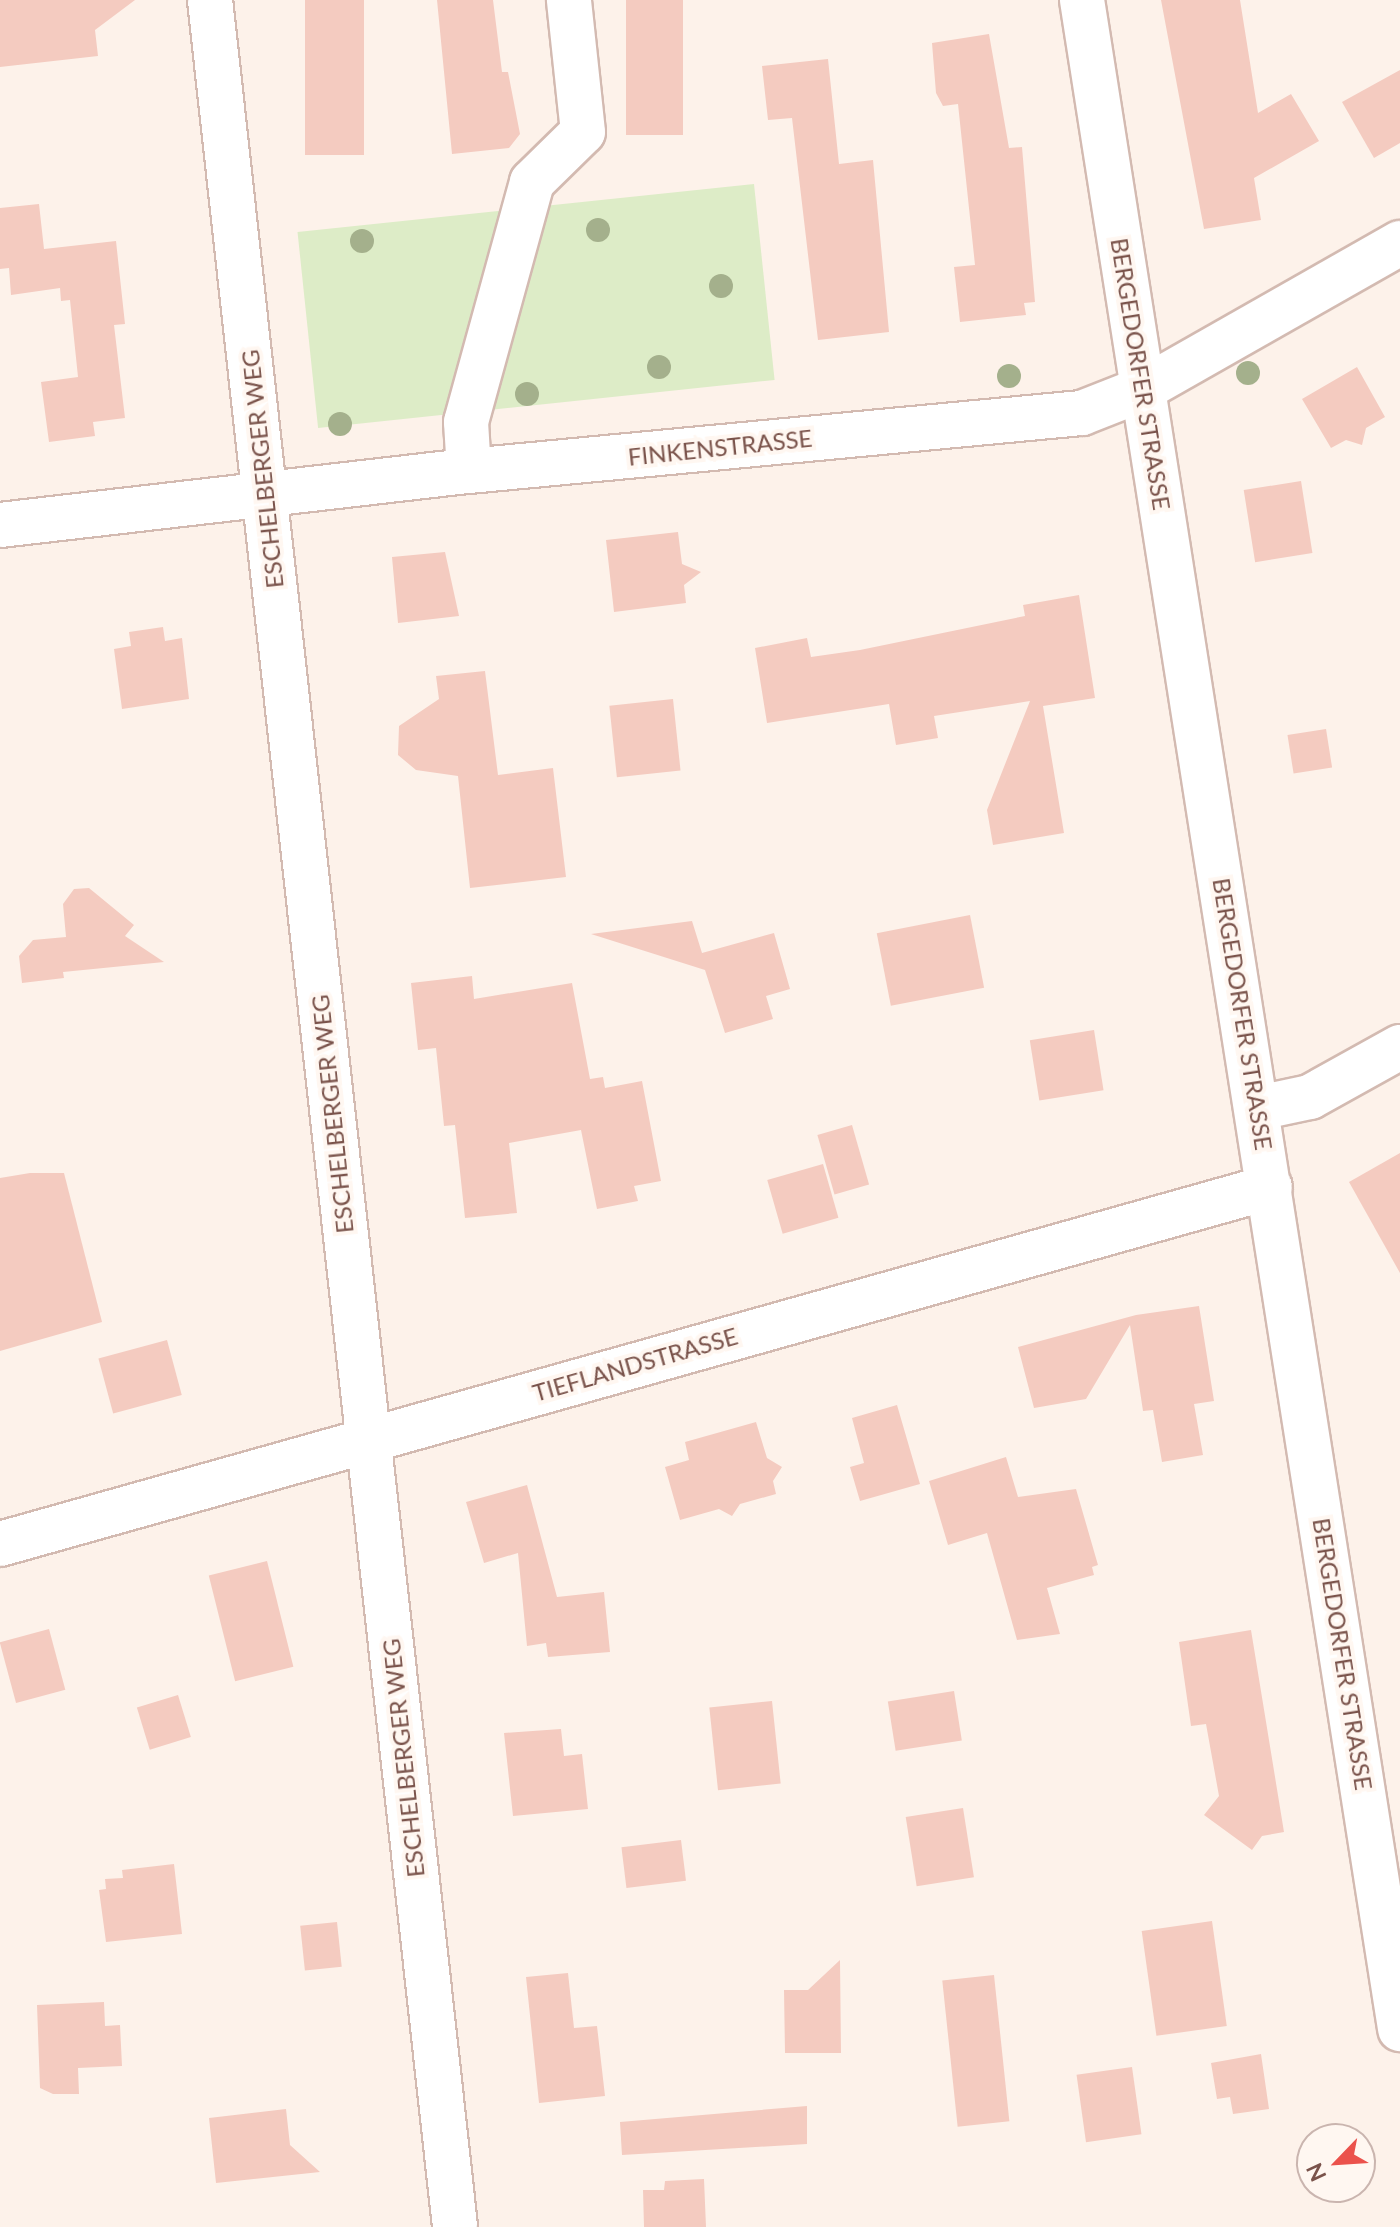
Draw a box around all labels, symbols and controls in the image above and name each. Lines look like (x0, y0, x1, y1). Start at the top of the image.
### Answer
street label: BERGEDORFER STRASSE (1105, 236, 1177, 512)
street label: ESCHELBERGER WEG (235, 348, 289, 590)
street label: FINKENSTRASSE (626, 423, 814, 471)
street label: BERGEDORFER STRASSE (1207, 876, 1279, 1152)
street label: ESCHELBERGER WEG (305, 993, 359, 1235)
street label: TIEFLANDSTRASSE (529, 1321, 741, 1407)
street label: BERGEDORFER STRASSE (1307, 1516, 1379, 1792)
street label: ESCHELBERGER WEG (376, 1637, 430, 1879)
north arrow (1296, 2123, 1376, 2203)
text: N (1300, 2159, 1331, 2186)

